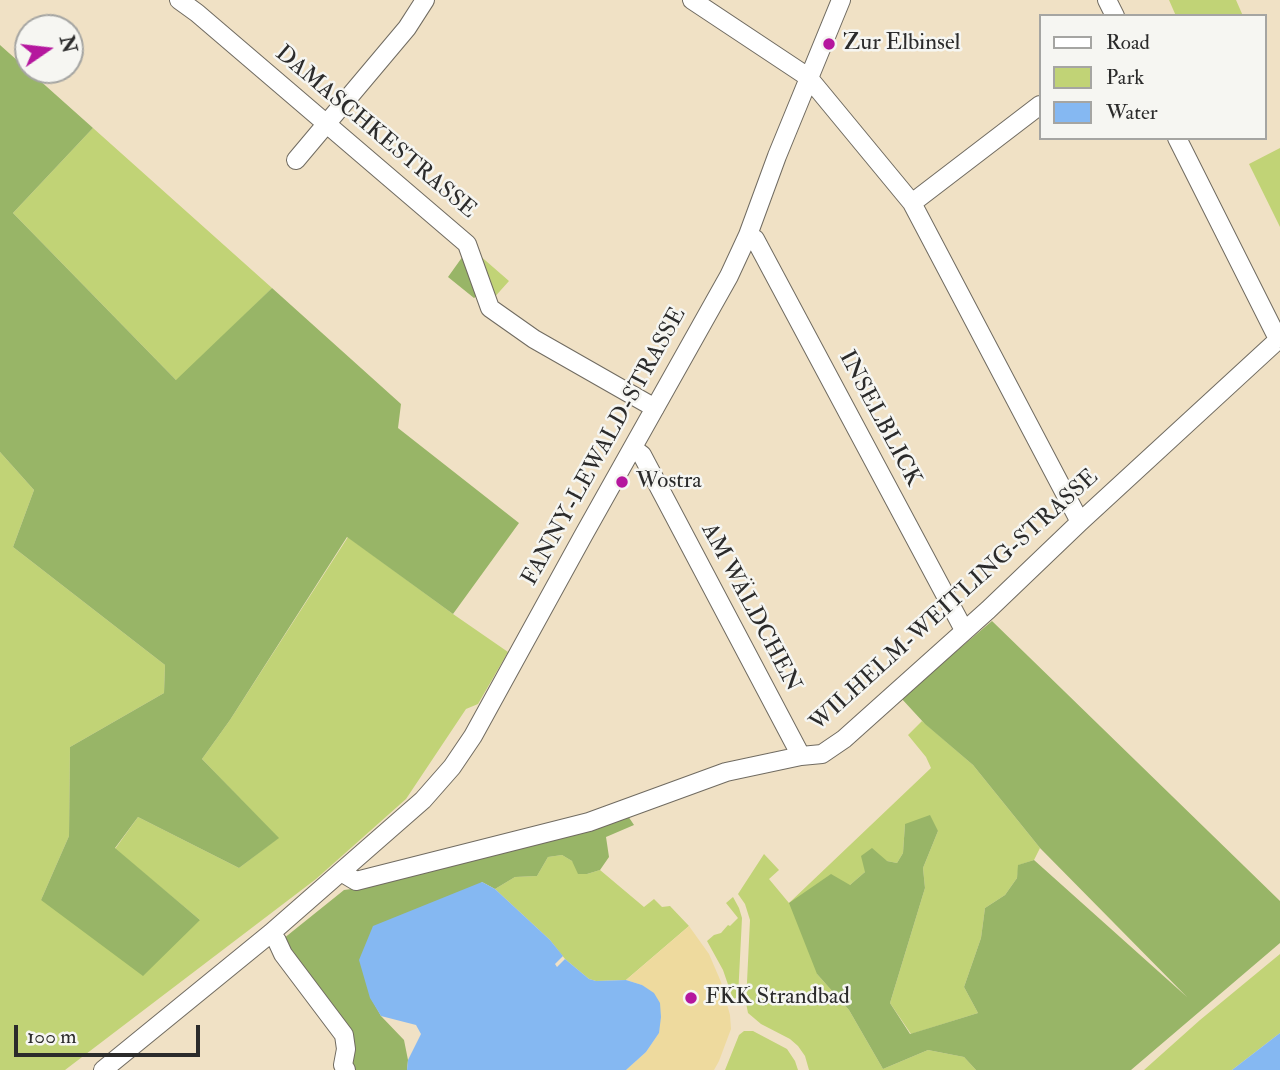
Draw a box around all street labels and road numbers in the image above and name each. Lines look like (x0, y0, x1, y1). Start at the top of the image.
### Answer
street label: DAMASCHKESTRASSE (269, 41, 481, 225)
street label: FANNY-LEWALD-STRASSE (517, 303, 693, 591)
street label: INSELBLICK (832, 346, 926, 492)
street label: WILHELM-WEITLING-STRASSE (805, 464, 1105, 738)
street label: AM WÄLDCHEN (694, 519, 806, 697)

